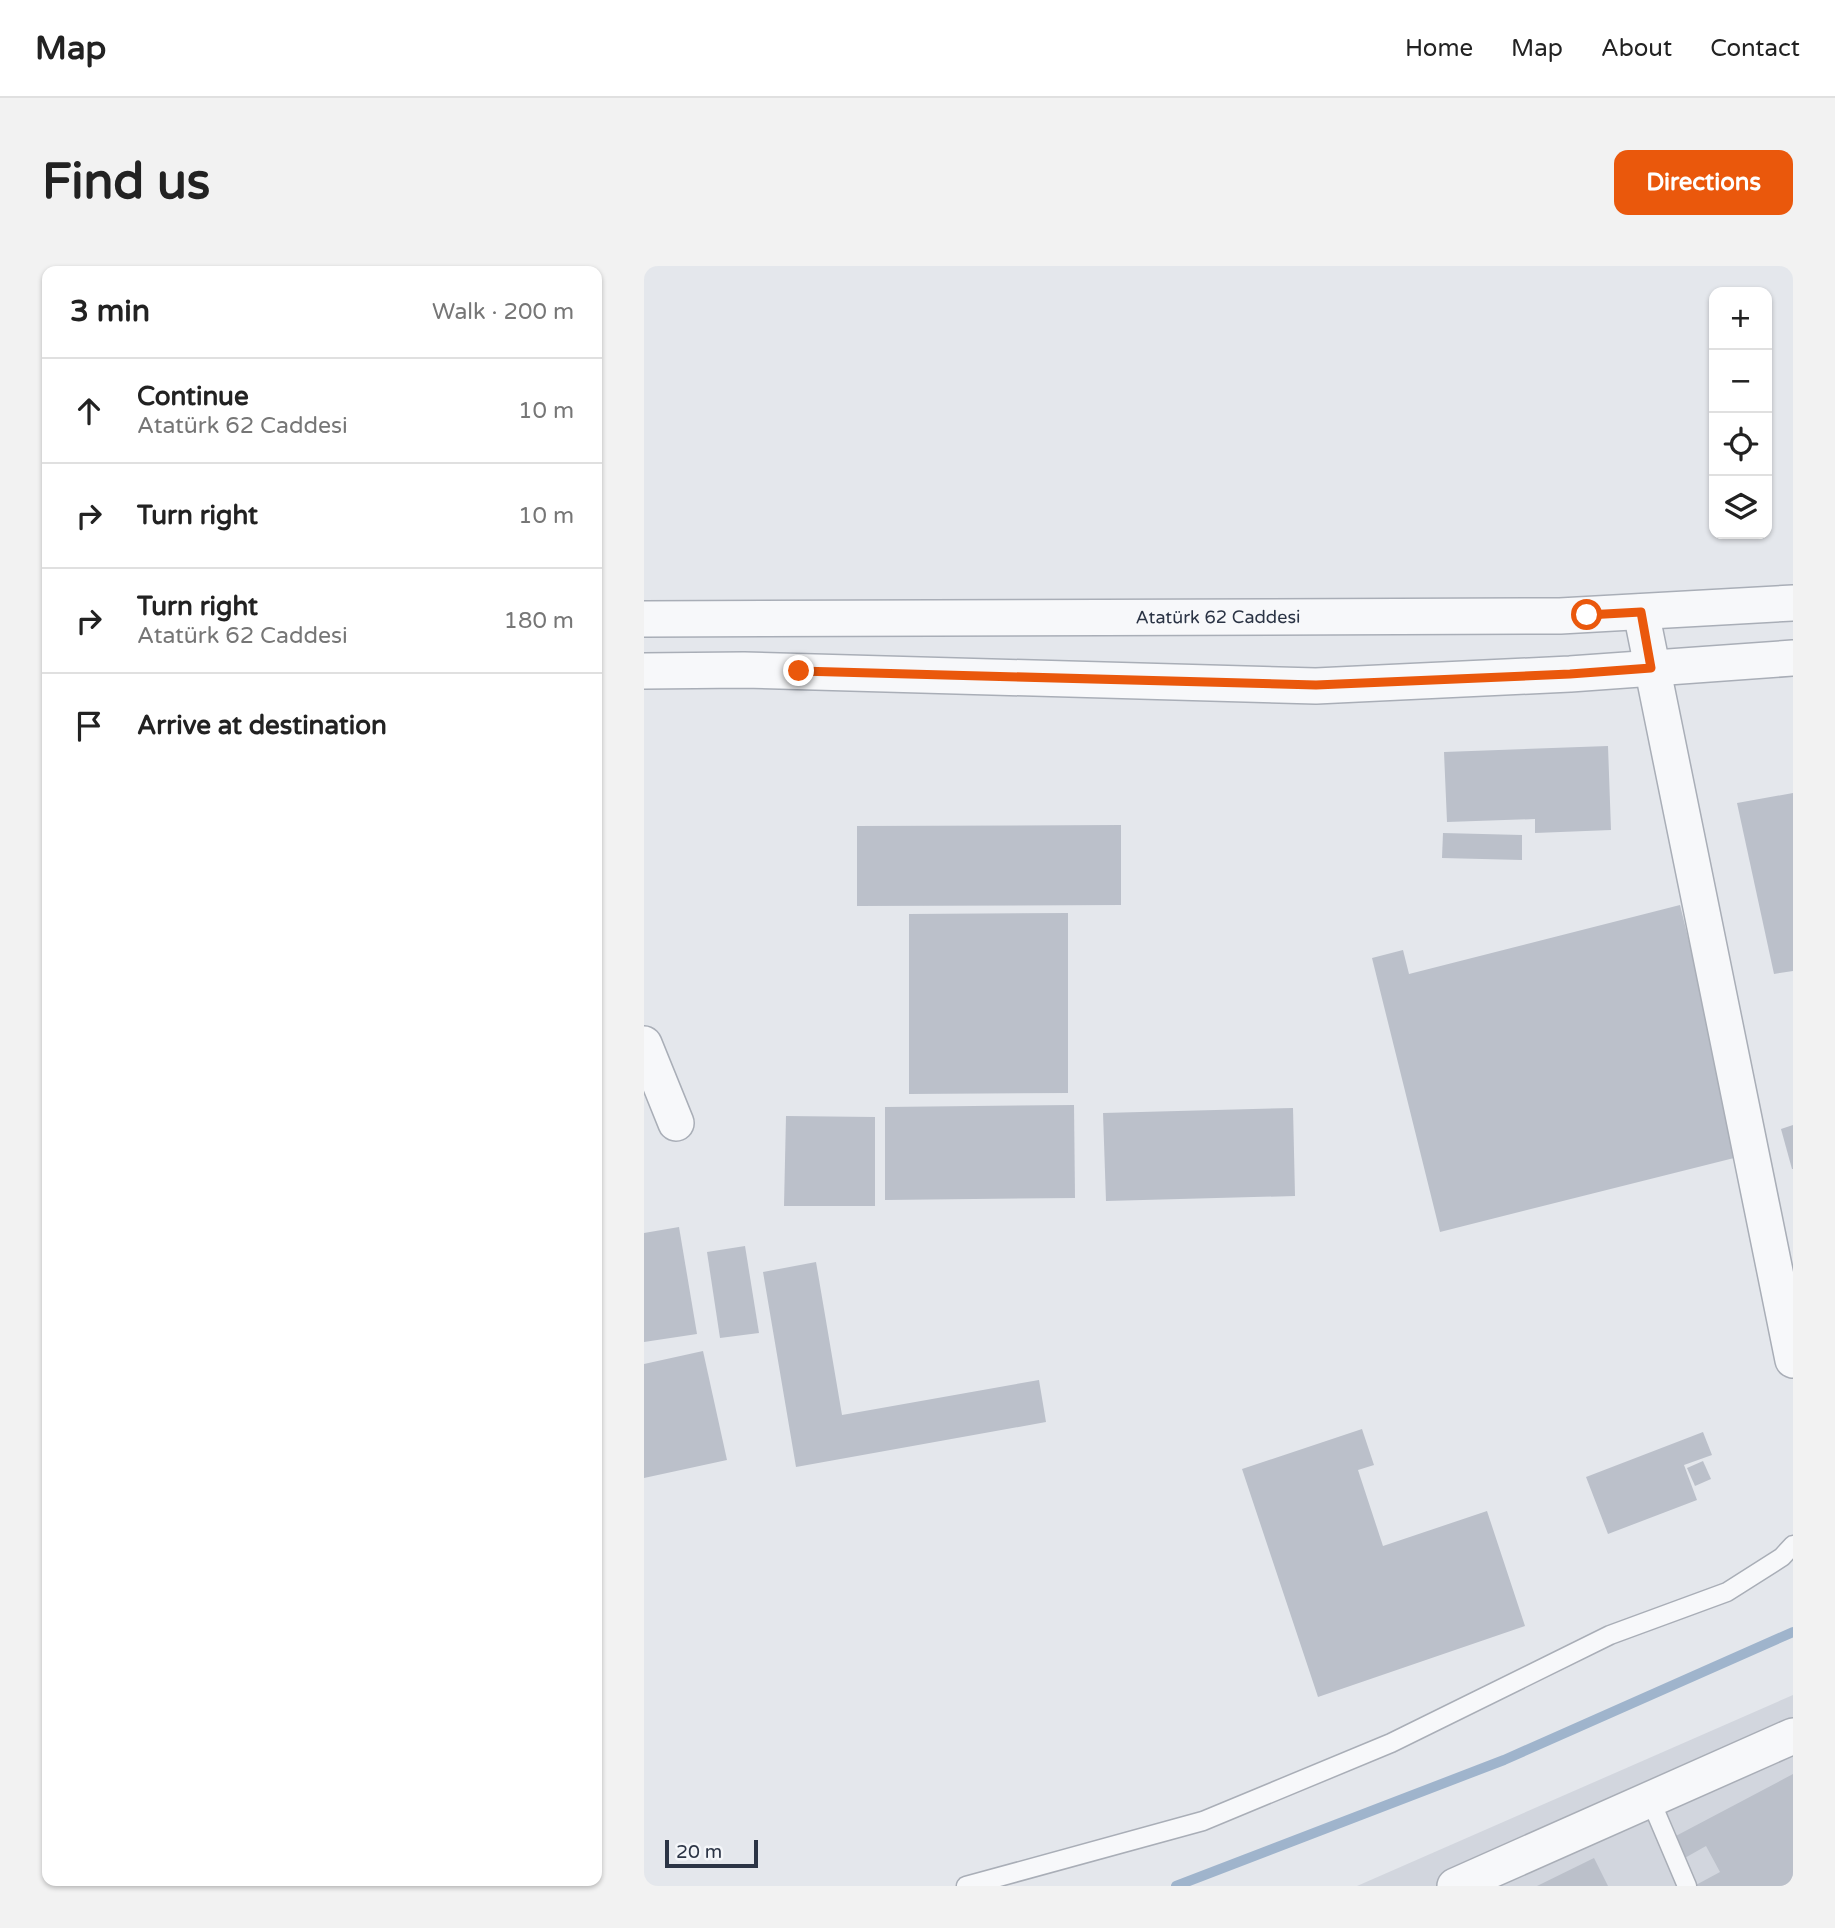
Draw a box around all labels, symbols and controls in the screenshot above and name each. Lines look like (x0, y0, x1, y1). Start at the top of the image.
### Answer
text: Map (35, 29, 106, 68)
text: Home (1405, 34, 1473, 63)
text: Map (1511, 34, 1563, 63)
text: About (1601, 34, 1672, 63)
text: Contact (1710, 34, 1800, 63)
button: Directions (1614, 150, 1793, 215)
text: Find us (42, 153, 210, 212)
map controls (1709, 287, 1772, 539)
button: + (1709, 287, 1772, 350)
text: 3 min (70, 293, 150, 330)
text: Walk · 200 m (432, 298, 574, 326)
button: − (1709, 350, 1772, 413)
text: Continue (137, 381, 249, 412)
icon: ahead (70, 392, 108, 430)
text: 10 m (518, 397, 574, 425)
text: Atatürk 62 Caddesi (137, 412, 348, 440)
button: locate (1709, 413, 1772, 476)
button: layers (1709, 476, 1772, 539)
icon: right (70, 497, 108, 535)
text: Turn right (137, 500, 258, 531)
text: 10 m (518, 502, 574, 530)
text: Turn right (137, 591, 258, 622)
route start (1571, 599, 1602, 630)
icon: right (70, 602, 108, 640)
street label: Atatürk 62 Caddesi (1135, 606, 1301, 628)
text: 180 m (504, 607, 574, 635)
text: Atatürk 62 Caddesi (137, 622, 348, 650)
route end (783, 655, 814, 686)
icon: arrive (70, 707, 108, 745)
text: Arrive at destination (137, 710, 387, 741)
scale bar (665, 1837, 758, 1869)
text: 20 m (676, 1841, 722, 1863)

